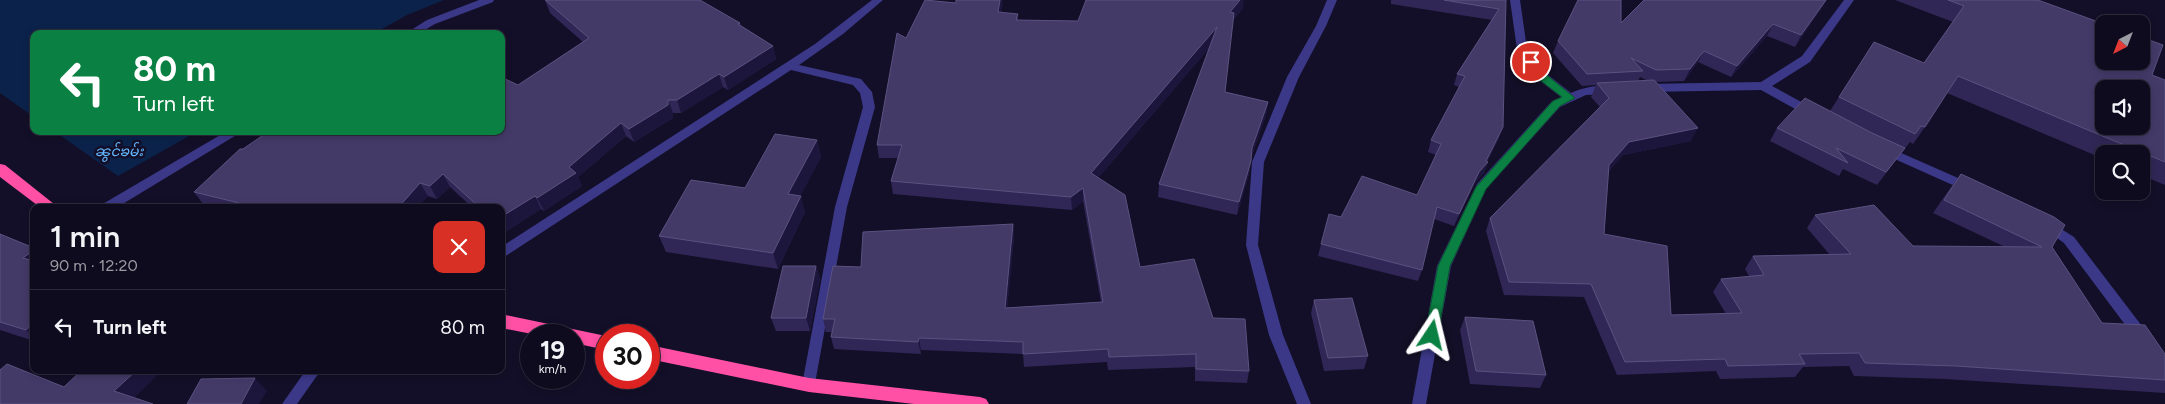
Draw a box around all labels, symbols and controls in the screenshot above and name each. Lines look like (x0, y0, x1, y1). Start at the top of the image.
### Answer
north arrow (2095, 15, 2150, 70)
map controls (2095, 15, 2150, 200)
pin (1510, 41, 1552, 83)
text: 80 m (133, 48, 216, 90)
icon: arrive (1517, 48, 1545, 76)
icon: left (50, 50, 115, 115)
button: sound (2095, 80, 2150, 135)
text: Turn left (133, 90, 215, 117)
water label: ၼွင်ၶမ်း (95, 141, 144, 162)
button: search (2095, 145, 2150, 200)
text: 1 min (50, 218, 120, 255)
button: close (433, 221, 485, 273)
text: 90 m · 12:20 (50, 256, 138, 275)
position arrow (1405, 308, 1457, 360)
icon: left (50, 313, 78, 341)
text: Turn left (93, 316, 167, 339)
text: 80 m (440, 316, 485, 339)
speed limit sign: 30 (595, 324, 660, 389)
text: 19 (540, 335, 565, 365)
text: km/h (539, 362, 566, 376)

